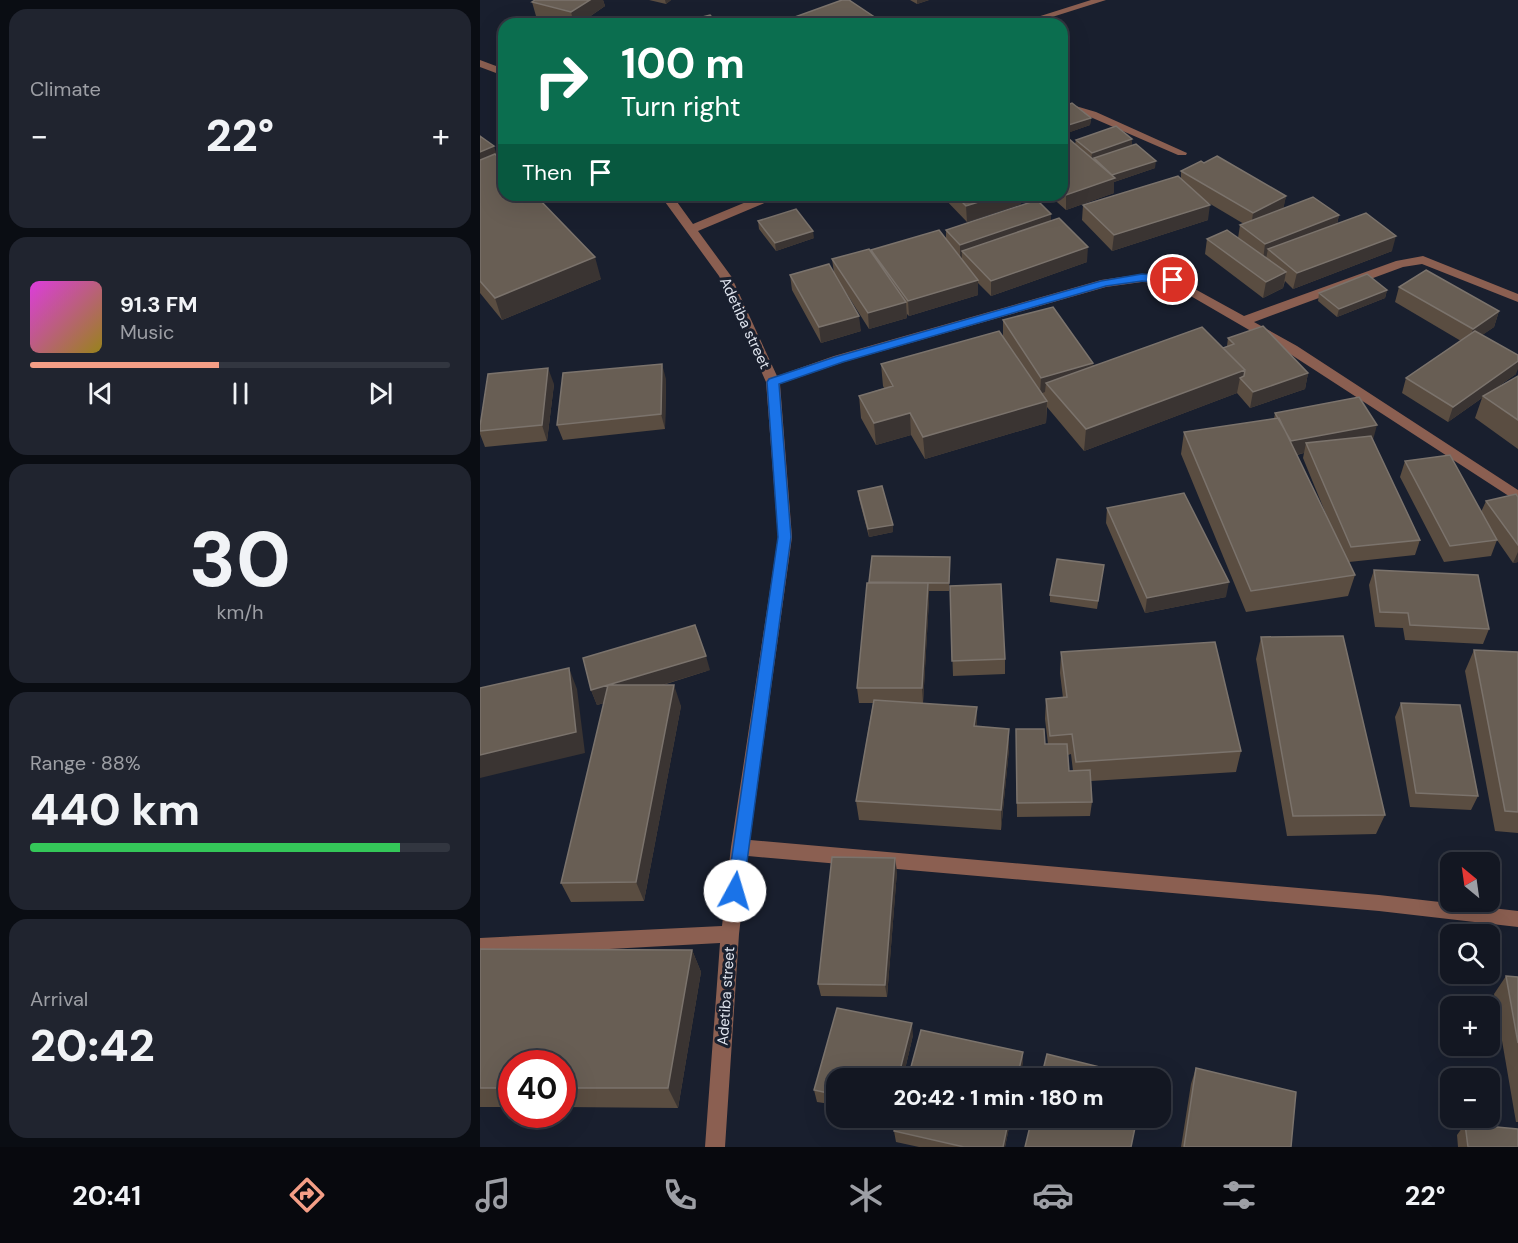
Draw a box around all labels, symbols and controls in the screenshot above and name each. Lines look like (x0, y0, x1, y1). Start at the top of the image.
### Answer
text: 100 m (621, 36, 745, 91)
icon: right (522, 42, 600, 120)
text: Climate (30, 76, 101, 102)
text: Turn right (621, 89, 741, 124)
text: 22° (206, 106, 274, 165)
text: − (30, 114, 48, 157)
text: + (432, 114, 450, 157)
icon: arrive (584, 156, 617, 189)
text: Then (522, 158, 572, 187)
pin (1147, 254, 1198, 305)
icon: arrive (1156, 263, 1189, 296)
street label: Adetiba street (715, 274, 775, 372)
text: 91.3 FM (120, 290, 198, 319)
text: Music (120, 319, 175, 345)
icon: previous (84, 377, 117, 410)
icon: pause (224, 377, 257, 410)
icon: next (364, 377, 397, 410)
text: 30 (189, 509, 291, 610)
text: km/h (216, 599, 264, 625)
text: Range · 88% (30, 750, 141, 776)
text: 440 km (30, 780, 200, 839)
north arrow (1440, 852, 1500, 912)
map controls (1440, 852, 1500, 1128)
position arrow (703, 859, 767, 923)
button: search (1440, 924, 1500, 984)
street label: Adetiba street (713, 946, 739, 1046)
text: Arrival (30, 986, 88, 1012)
button: + (1440, 996, 1500, 1056)
text: 20:42 (30, 1016, 155, 1075)
speed limit sign: 40 (498, 1050, 576, 1128)
button: − (1440, 1068, 1500, 1128)
text: 20:42 · 1 min · 180 m (893, 1083, 1104, 1112)
icon: directions (286, 1174, 328, 1216)
icon: music (472, 1174, 514, 1216)
icon: phone (659, 1174, 701, 1216)
icon: climate (845, 1174, 887, 1216)
icon: car (1032, 1174, 1074, 1216)
icon: filters (1218, 1174, 1260, 1216)
text: 20:41 (72, 1178, 141, 1213)
text: 22° (1405, 1178, 1446, 1213)

